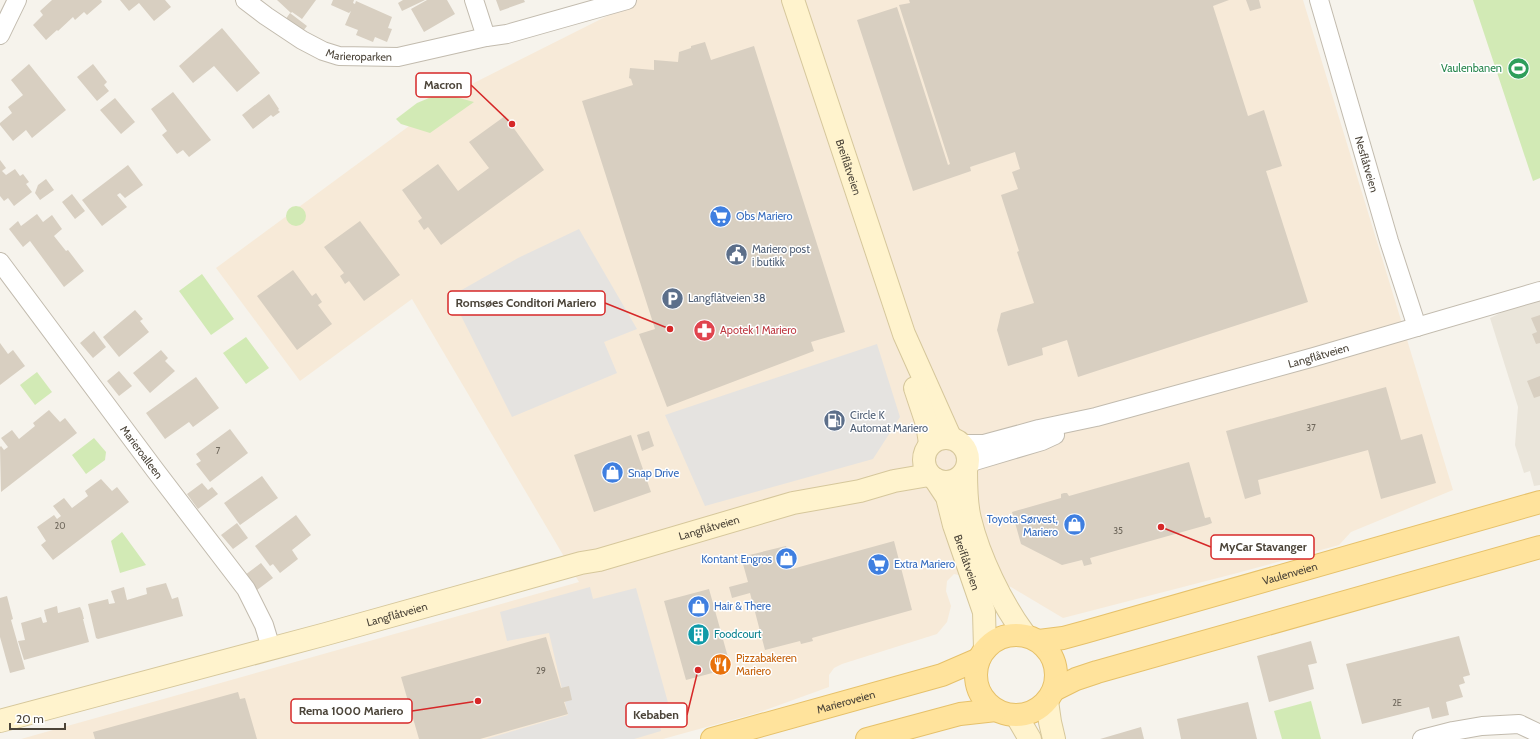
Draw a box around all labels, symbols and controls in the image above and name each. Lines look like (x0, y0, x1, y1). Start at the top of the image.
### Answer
street label: Marieroparken (324, 45, 392, 64)
sports icon: Vaulenbanen (1505, 55, 1531, 81)
place label: Vaulenbanen (1441, 61, 1502, 75)
callout: Macron (416, 73, 471, 97)
text: Macron (424, 77, 462, 92)
street label: Nesflåtveien (1352, 134, 1382, 194)
street label: Breiflåtveien (833, 137, 864, 197)
supermarket icon: Obs Mariero (707, 203, 733, 229)
place label: Obs Mariero (736, 209, 793, 223)
public building icon: Mariero post i butikk (724, 242, 750, 268)
place label: Mariero post i butikk (752, 242, 810, 269)
parking icon: Langflåtveien 38 (659, 285, 685, 311)
callout: Romsøes Conditori Mariero (448, 291, 605, 315)
place label: Langflåtveien 38 (688, 291, 766, 305)
text: Romsøes Conditori Mariero (456, 295, 597, 310)
pharmacy icon: Apotek 1 Mariero (692, 317, 718, 343)
place label: Apotek 1 Mariero (720, 323, 797, 337)
street label: Langflåtveien (1286, 340, 1351, 371)
fuel station icon: Circle K Automat Mariero (822, 408, 848, 434)
place label: Circle K Automat Mariero (850, 408, 928, 435)
house number: 37 (1306, 422, 1316, 433)
street label: Marieroalleen (117, 423, 166, 481)
house number: 7 (216, 445, 221, 456)
shop icon: Snap Drive (599, 460, 625, 486)
place label: Snap Drive (628, 466, 679, 480)
street label: Langflåtveien (677, 512, 741, 543)
place label: Toyota Sørvest, Mariero (987, 512, 1058, 539)
shop icon: Toyota Sørvest, Mariero (1061, 512, 1087, 538)
house number: 20 (55, 520, 66, 531)
house number: 35 (1113, 525, 1123, 536)
street label: Breiflåtveien (951, 533, 983, 592)
callout: MyCar Stavanger (1211, 535, 1314, 559)
text: MyCar Stavanger (1219, 539, 1307, 554)
shop icon: Kontant Engros (774, 546, 800, 572)
supermarket icon: Extra Mariero (866, 551, 892, 577)
place label: Kontant Engros (701, 552, 772, 566)
place label: Extra Mariero (894, 557, 955, 571)
street label: Vaulenveien (1261, 559, 1319, 588)
shop icon: Hair & There (686, 593, 712, 619)
street label: Langflåtveien (365, 599, 429, 629)
place label: Hair & There (714, 599, 771, 613)
building icon: Foodcourt (685, 621, 711, 647)
place label: Foodcourt (714, 627, 762, 641)
restaurant icon: Pizzabakeren Mariero (708, 651, 734, 677)
place label: Pizzabakeren Mariero (736, 651, 797, 678)
house number: 29 (536, 665, 546, 676)
street label: Marieroveien (815, 687, 877, 717)
house number: 2E (1392, 697, 1402, 708)
callout: Rema 1000 Mariero (291, 699, 412, 723)
text: Rema 1000 Mariero (299, 703, 404, 718)
callout: Kebaben (626, 703, 687, 727)
scale bar (10, 705, 65, 731)
text: Kebaben (633, 707, 679, 722)
text: 20 m (16, 711, 44, 726)

